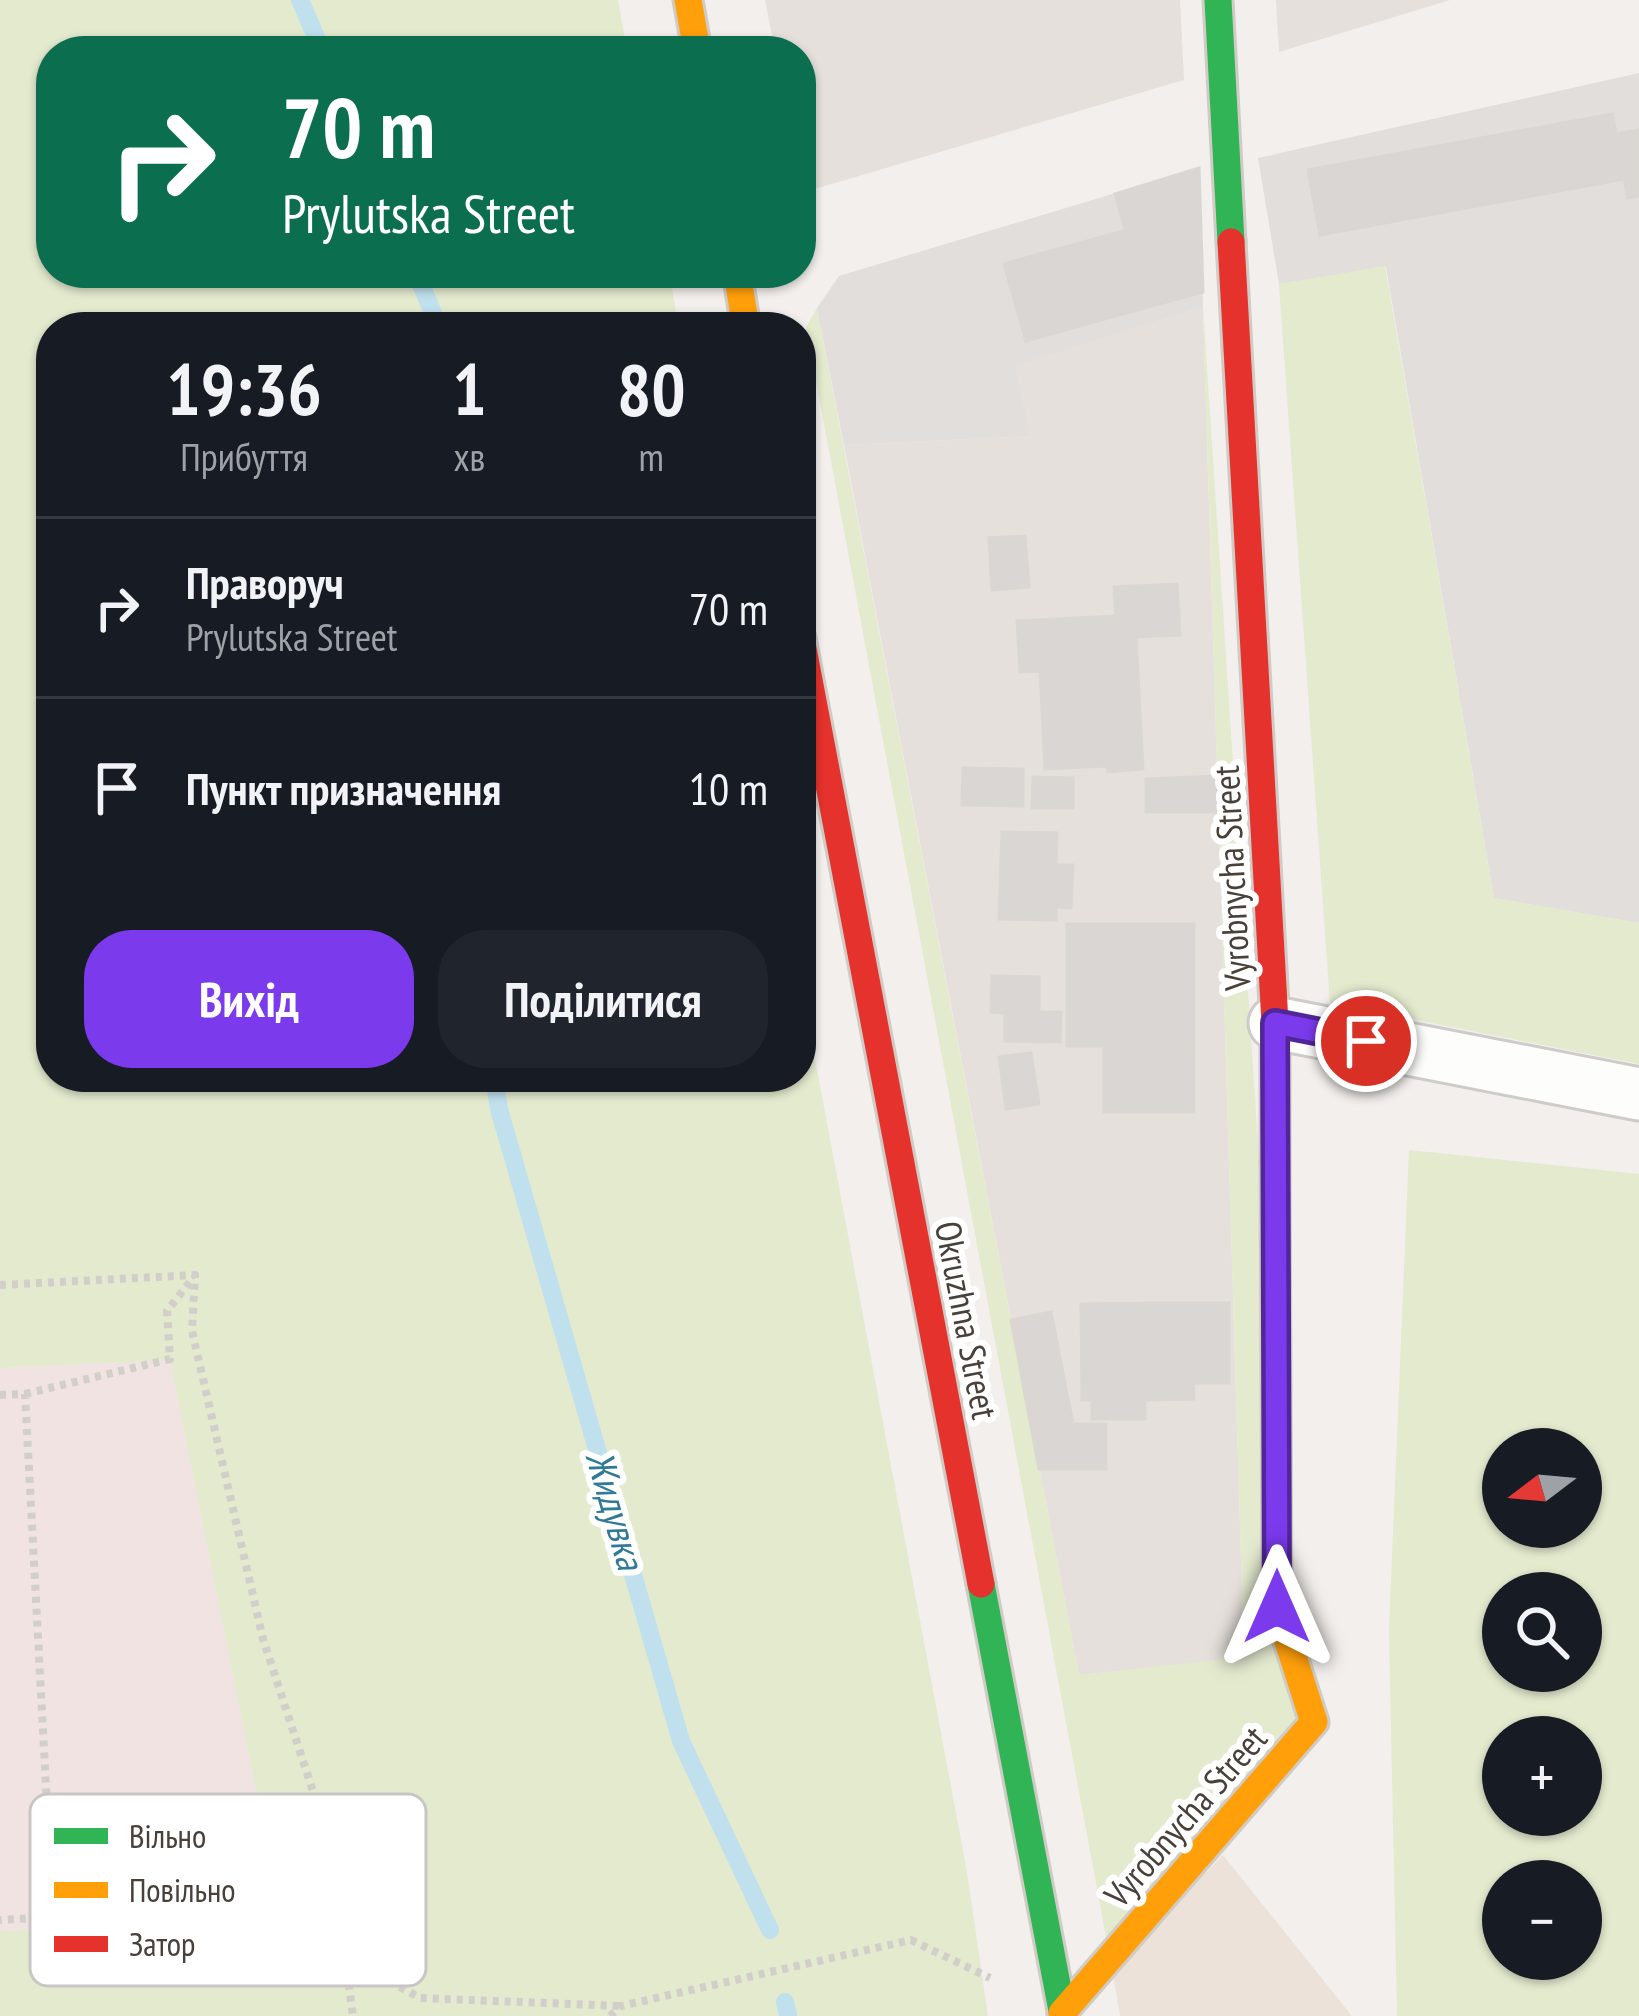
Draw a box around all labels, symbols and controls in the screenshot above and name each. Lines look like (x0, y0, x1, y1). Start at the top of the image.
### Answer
text: 70 m (282, 72, 435, 181)
icon: right (84, 84, 240, 240)
text: Prylutska Street (282, 178, 575, 248)
text: 19:36 (166, 342, 322, 435)
text: 1 (452, 342, 487, 435)
text: 80 (617, 342, 686, 435)
text: Прибуття (180, 431, 308, 482)
text: хв (454, 431, 485, 482)
text: m (639, 431, 664, 482)
text: Праворуч (186, 553, 344, 611)
icon: right (84, 575, 150, 641)
text: 70 m (689, 579, 768, 637)
text: Prylutska Street (186, 611, 398, 662)
icon: arrive (84, 755, 150, 821)
text: Пункт призначення (186, 759, 501, 817)
text: 10 m (689, 759, 768, 817)
street label: Vyrobnycha Street (1202, 764, 1260, 993)
button: Вихід (84, 930, 414, 1068)
button: Поділитися (438, 930, 768, 1068)
pin (1315, 990, 1417, 1092)
icon: arrive (1333, 1008, 1399, 1074)
street label: Okruzhna Street (925, 1217, 1009, 1423)
north arrow (1482, 1428, 1602, 1548)
map controls (1482, 1428, 1602, 1980)
water label: Жидувка (575, 1444, 658, 1577)
position arrow (1214, 1544, 1340, 1670)
button: search (1482, 1572, 1602, 1692)
street label: Vyrobnycha Street (1093, 1716, 1277, 1917)
button: + (1482, 1716, 1602, 1836)
legend (30, 1794, 426, 1986)
text: Вільно (129, 1814, 206, 1857)
button: − (1482, 1860, 1602, 1980)
text: Повільно (129, 1868, 236, 1911)
text: Затор (129, 1922, 195, 1965)

